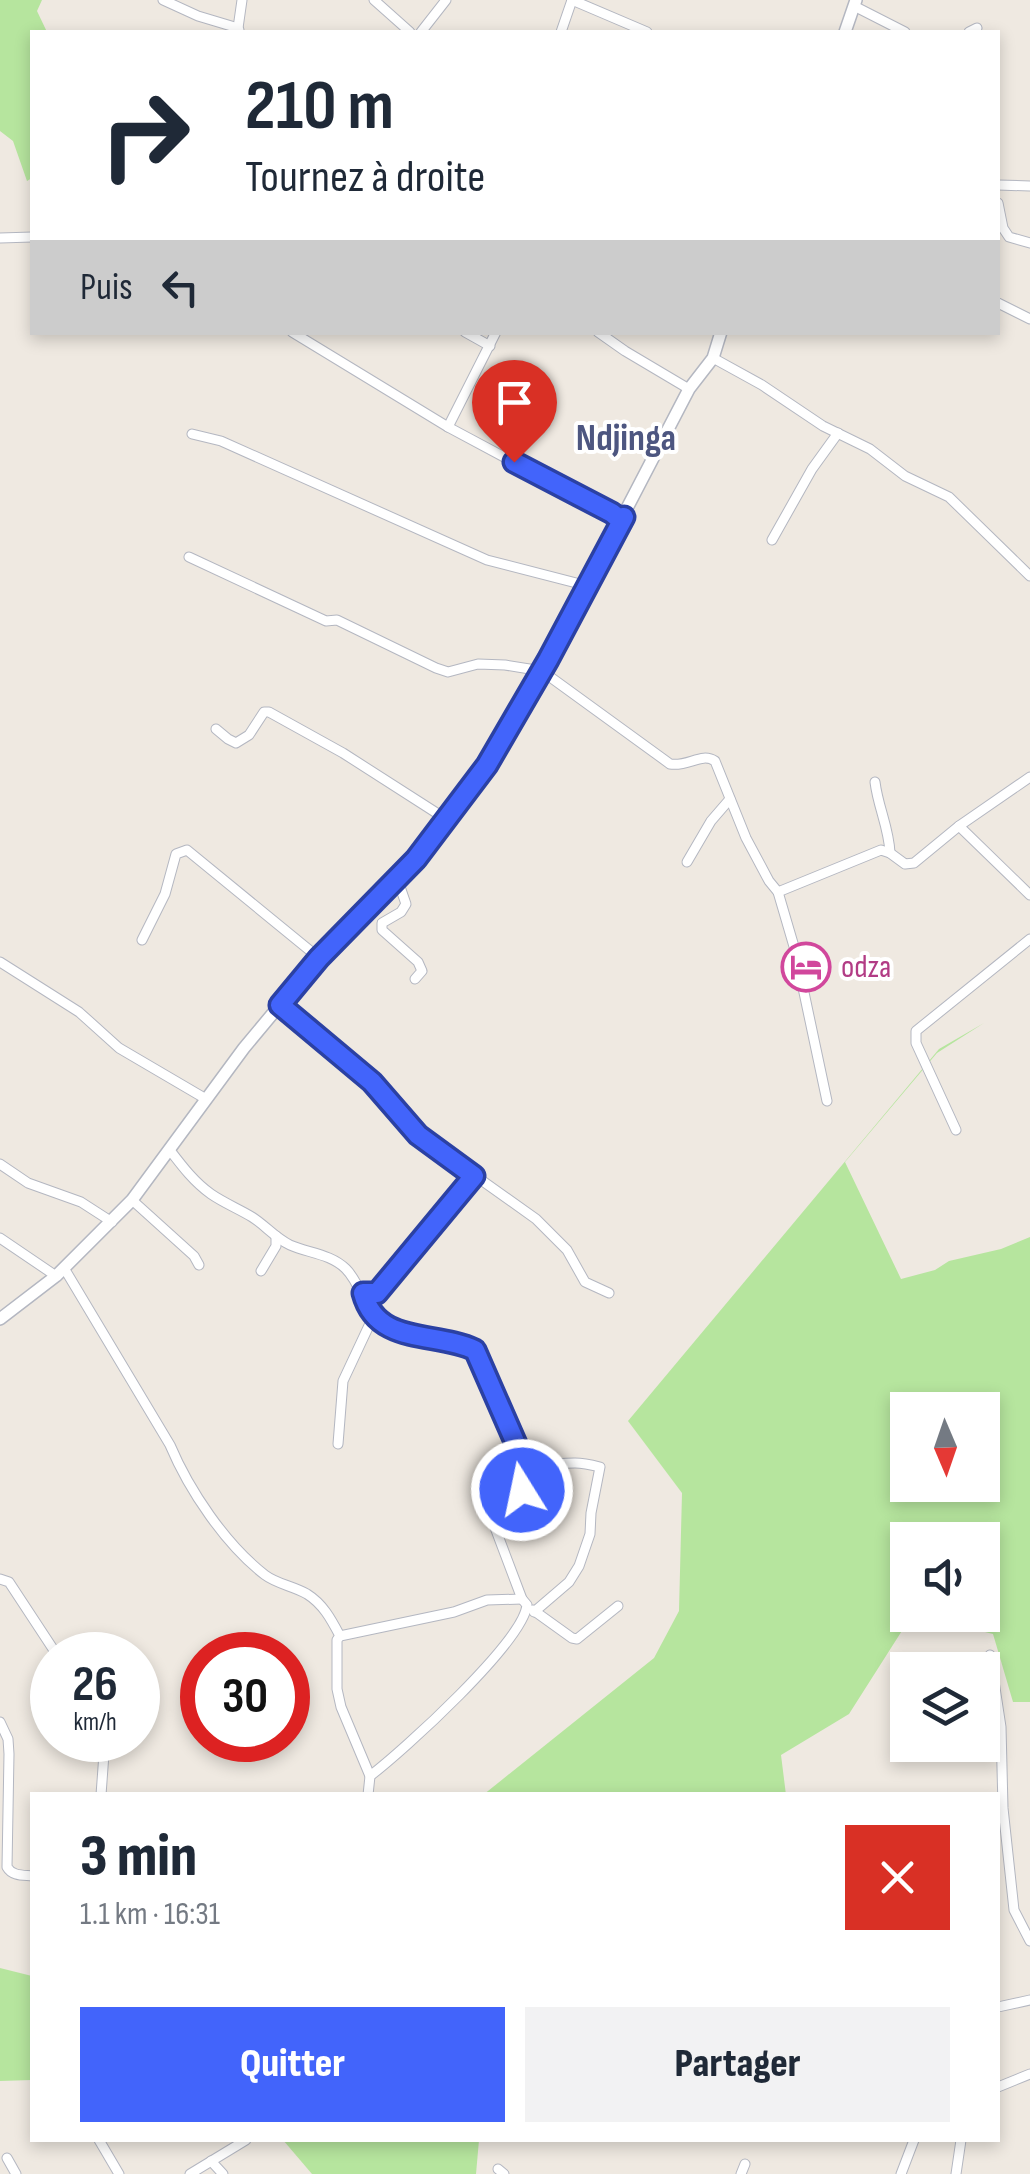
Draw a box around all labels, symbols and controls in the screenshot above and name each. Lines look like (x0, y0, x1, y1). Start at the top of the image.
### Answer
text: 210 m (245, 65, 394, 149)
icon: right (80, 70, 210, 200)
text: Tournez à droite (245, 150, 485, 205)
icon: left (153, 260, 208, 315)
text: Puis (80, 265, 133, 310)
pin (472, 360, 557, 463)
icon: arrive (487, 375, 542, 430)
district label: Ndjinga (576, 416, 676, 461)
hotel icon: odza (780, 941, 832, 993)
place label: odza (841, 948, 891, 987)
north arrow (890, 1392, 1000, 1502)
map controls (890, 1392, 1000, 1762)
position arrow (470, 1438, 574, 1542)
button: sound (890, 1522, 1000, 1632)
speed limit sign: 30 (180, 1632, 310, 1762)
button: layers (890, 1652, 1000, 1762)
text: 26 (72, 1655, 118, 1715)
text: km/h (73, 1707, 117, 1738)
text: 3 min (80, 1821, 197, 1893)
button: close (845, 1825, 950, 1930)
text: 1.1 km · 16:31 (80, 1895, 220, 1934)
button: Quitter (80, 2007, 505, 2122)
button: Partager (525, 2007, 950, 2122)

